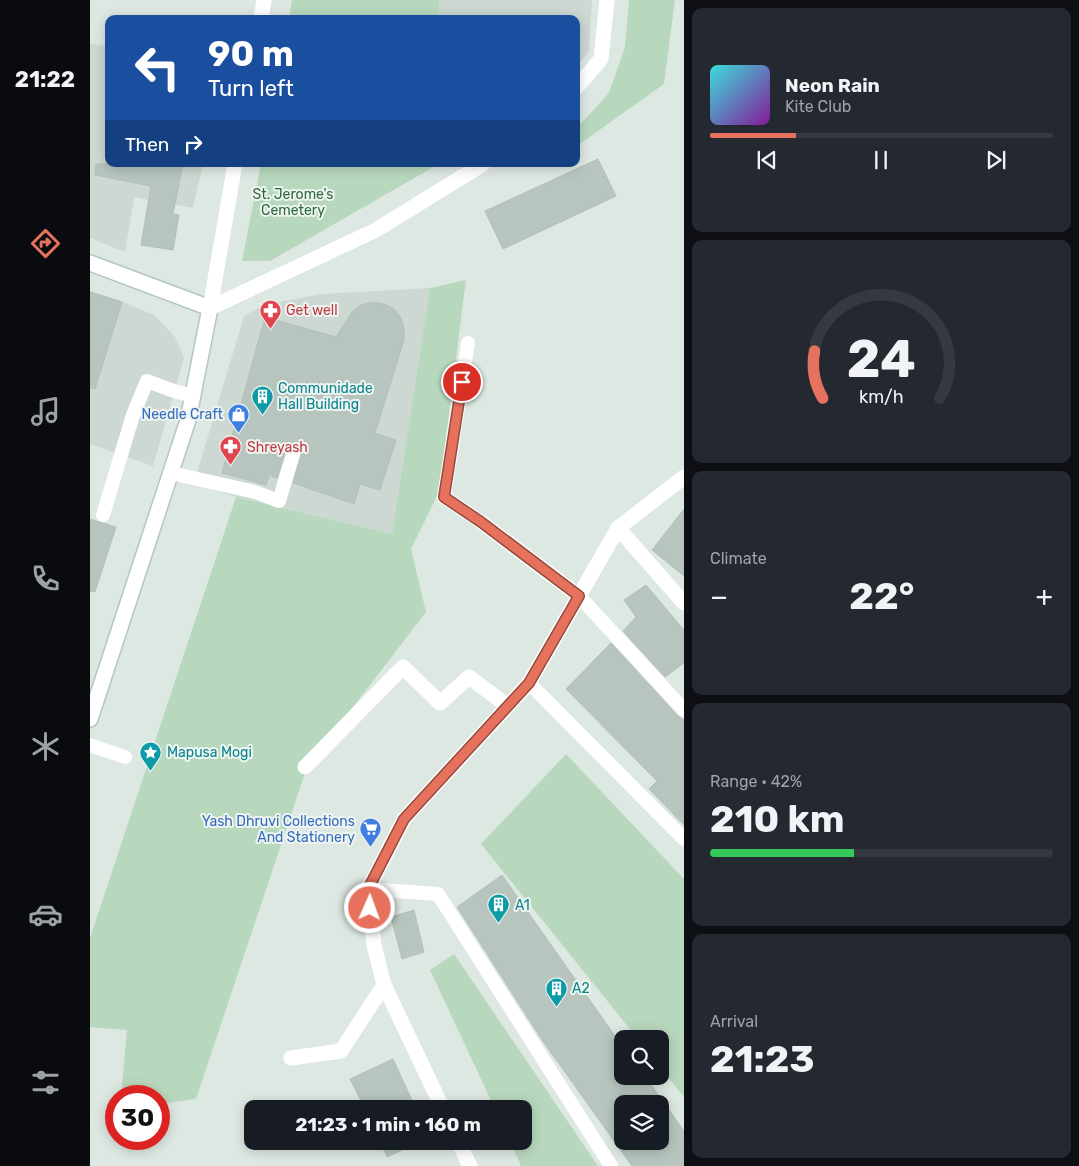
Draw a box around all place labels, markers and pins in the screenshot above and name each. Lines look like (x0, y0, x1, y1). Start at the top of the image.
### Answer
pharmacy icon: Get well (258, 298, 282, 329)
place label: Get well (286, 302, 338, 319)
pin (441, 361, 483, 403)
place label: Communidade Hall Building (278, 380, 373, 413)
building icon: Communidade Hall Building (250, 384, 274, 415)
shop icon: Needle Craft (227, 402, 251, 433)
place label: Needle Craft (142, 406, 224, 423)
pharmacy icon: Shreyash (219, 435, 243, 466)
place label: Shreyash (247, 439, 308, 456)
place icon: Mapusa Mogi (139, 740, 163, 771)
place label: Mapusa Mogi (167, 744, 252, 761)
place label: Yash Dhruvi Collections And Stationery (202, 813, 355, 846)
supermarket icon: Yash Dhruvi Collections And Stationery (359, 817, 383, 848)
building icon: A1 (487, 893, 511, 924)
place label: A1 (515, 897, 530, 914)
building icon: A2 (544, 976, 568, 1007)
place label: A2 (572, 980, 590, 997)

